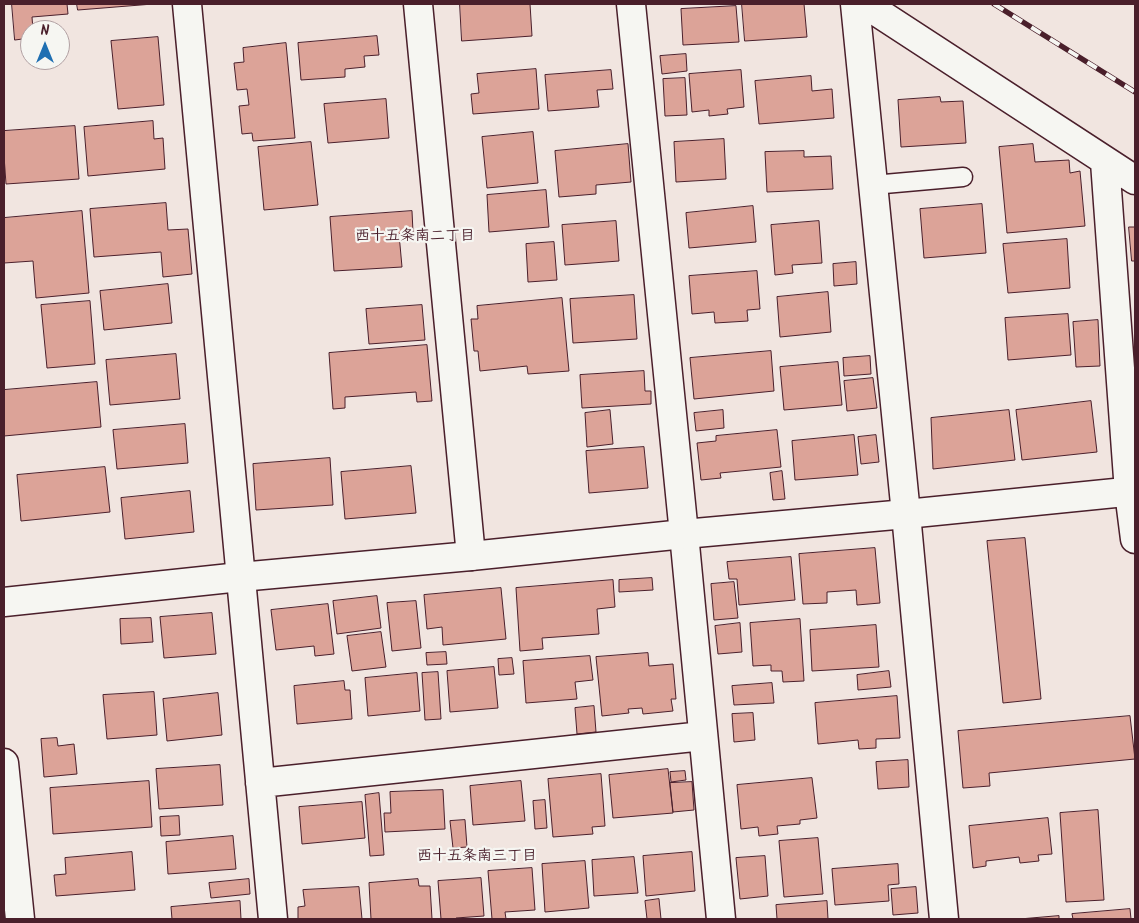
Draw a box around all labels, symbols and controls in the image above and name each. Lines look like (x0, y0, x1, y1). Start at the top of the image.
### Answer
north arrow (20, 20, 70, 70)
text: N (41, 20, 49, 42)
district label: 西十五条南二丁目 (355, 228, 475, 246)
district label: 西十五条南三丁目 (417, 848, 537, 866)

